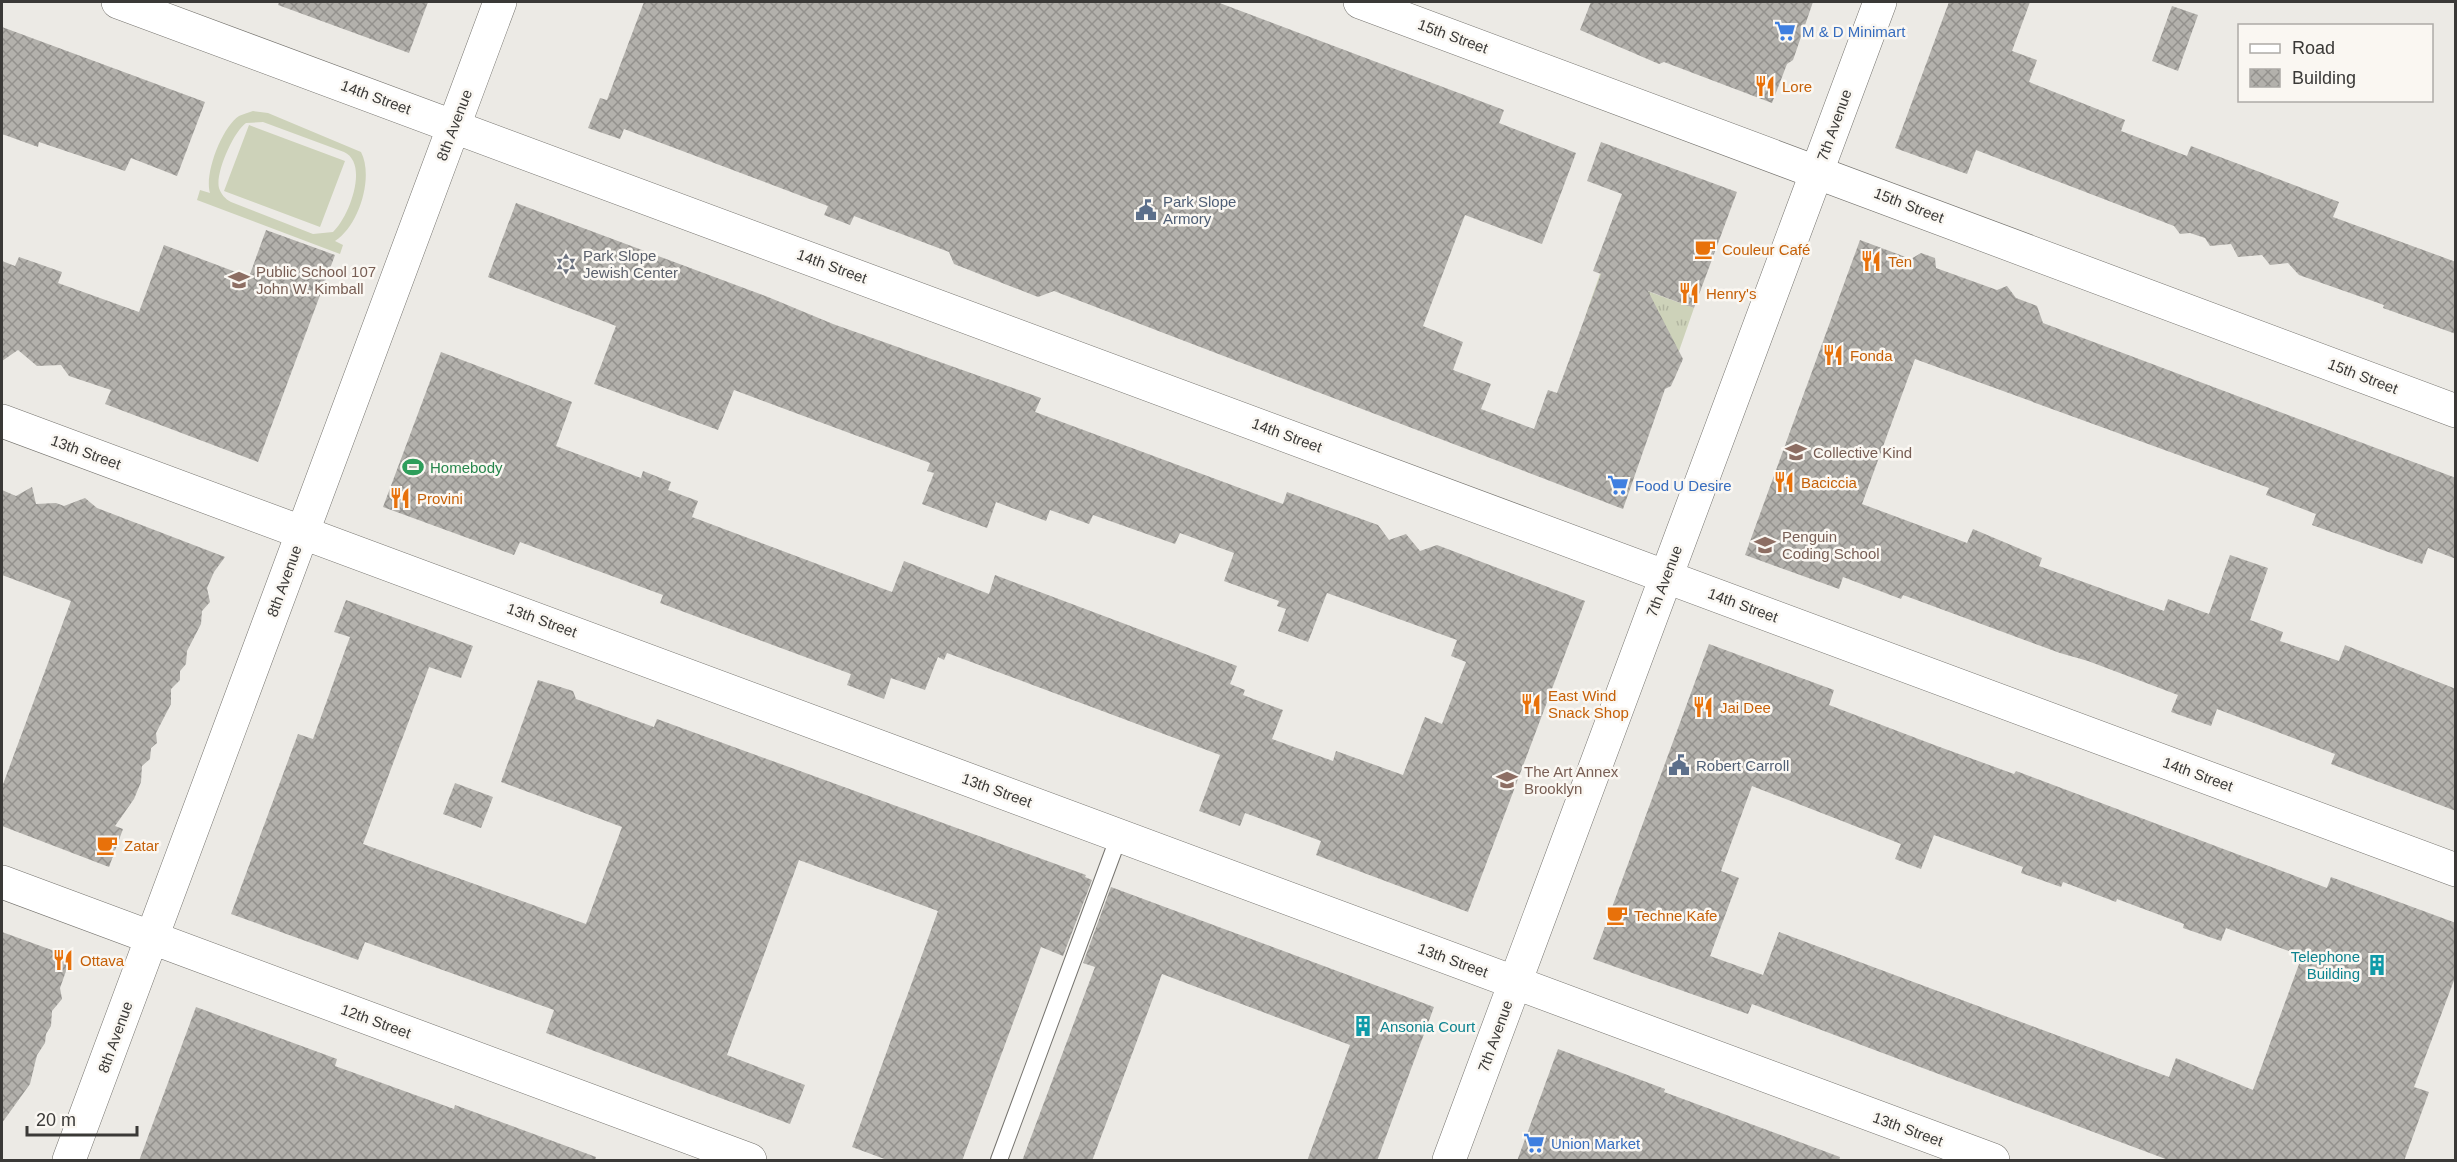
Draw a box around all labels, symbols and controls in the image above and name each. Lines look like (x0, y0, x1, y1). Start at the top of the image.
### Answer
street label: 15th Street (1416, 15, 1491, 57)
supermarket icon: M & D Minimart (1773, 19, 1797, 43)
place label: M & D Minimart (1802, 23, 1906, 40)
legend (2238, 24, 2433, 102)
text: Road (2292, 38, 2335, 58)
text: Building (2292, 68, 2356, 88)
restaurant icon: Lore (1753, 74, 1777, 98)
street label: 14th Street (339, 76, 414, 118)
place label: Lore (1782, 78, 1812, 95)
street label: 8th Avenue (433, 87, 475, 163)
street label: 7th Avenue (1813, 87, 1855, 163)
street label: 15th Street (1872, 184, 1947, 226)
place label: Park Slope Armory (1163, 193, 1236, 227)
public building icon: Park Slope Armory (1134, 198, 1158, 222)
cafe icon: Couleur Café (1693, 237, 1717, 261)
place label: Couleur Café (1722, 241, 1810, 258)
street label: 14th Street (795, 245, 870, 287)
place label: Park Slope Jewish Center (583, 247, 678, 281)
restaurant icon: Ten (1859, 249, 1883, 273)
synagogue icon: Park Slope Jewish Center (554, 252, 578, 276)
place label: Ten (1888, 253, 1912, 270)
place label: Public School 107 John W. Kimball (256, 263, 376, 297)
school or university icon: Public School 107 John W. Kimball (227, 268, 251, 292)
restaurant icon: Henry's (1677, 281, 1701, 305)
place label: Henry's (1706, 285, 1756, 302)
restaurant icon: Fonda (1821, 343, 1845, 367)
place label: Fonda (1850, 347, 1893, 364)
street label: 15th Street (2326, 355, 2401, 397)
street label: 14th Street (1250, 414, 1325, 456)
street label: 13th Street (49, 431, 124, 473)
school or university icon: Collective Kind (1784, 440, 1808, 464)
place label: Collective Kind (1813, 444, 1912, 461)
sports icon: Homebody (401, 455, 425, 479)
place label: Homebody (430, 459, 503, 476)
restaurant icon: Baciccia (1772, 470, 1796, 494)
supermarket icon: Food U Desire (1606, 473, 1630, 497)
place label: Baciccia (1801, 474, 1858, 491)
place label: Food U Desire (1635, 477, 1732, 494)
restaurant icon: Provini (388, 486, 412, 510)
place label: Provini (417, 490, 463, 507)
place label: Penguin Coding School (1782, 528, 1880, 562)
school or university icon: Penguin Coding School (1753, 533, 1777, 557)
street label: 8th Avenue (263, 543, 305, 619)
street label: 7th Avenue (1643, 543, 1685, 619)
street label: 14th Street (1706, 584, 1781, 626)
street label: 13th Street (505, 599, 580, 641)
place label: East Wind Snack Shop (1548, 687, 1629, 721)
restaurant icon: East Wind Snack Shop (1519, 692, 1543, 716)
restaurant icon: Jai Dee (1691, 695, 1715, 719)
place label: Jai Dee (1720, 699, 1771, 716)
public building icon: Robert Carroll (1667, 753, 1691, 777)
street label: 14th Street (2161, 753, 2236, 795)
place label: Robert Carroll (1696, 757, 1789, 774)
place label: The Art Annex Brooklyn (1524, 763, 1619, 797)
school or university icon: The Art Annex Brooklyn (1495, 768, 1519, 792)
street label: 13th Street (960, 769, 1035, 811)
cafe icon: Zatar (95, 833, 119, 857)
place label: Zatar (124, 837, 159, 854)
cafe icon: Techne Kafe (1605, 903, 1629, 927)
place label: Techne Kafe (1634, 907, 1717, 924)
street label: 13th Street (1416, 939, 1491, 981)
restaurant icon: Ottava (51, 948, 75, 972)
place label: Telephone Building (2291, 948, 2360, 982)
place label: Ottava (80, 952, 125, 969)
building icon: Telephone Building (2365, 953, 2389, 977)
street label: 7th Avenue (1474, 998, 1516, 1074)
street label: 8th Avenue (94, 999, 136, 1075)
street label: 12th Street (339, 1000, 414, 1042)
building icon: Ansonia Court (1351, 1014, 1375, 1038)
place label: Ansonia Court (1380, 1018, 1476, 1035)
scale bar (27, 1099, 136, 1137)
street label: 13th Street (1871, 1108, 1946, 1150)
text: 20 m (36, 1110, 76, 1130)
supermarket icon: Union Market (1522, 1131, 1546, 1155)
place label: Union Market (1551, 1135, 1641, 1152)

